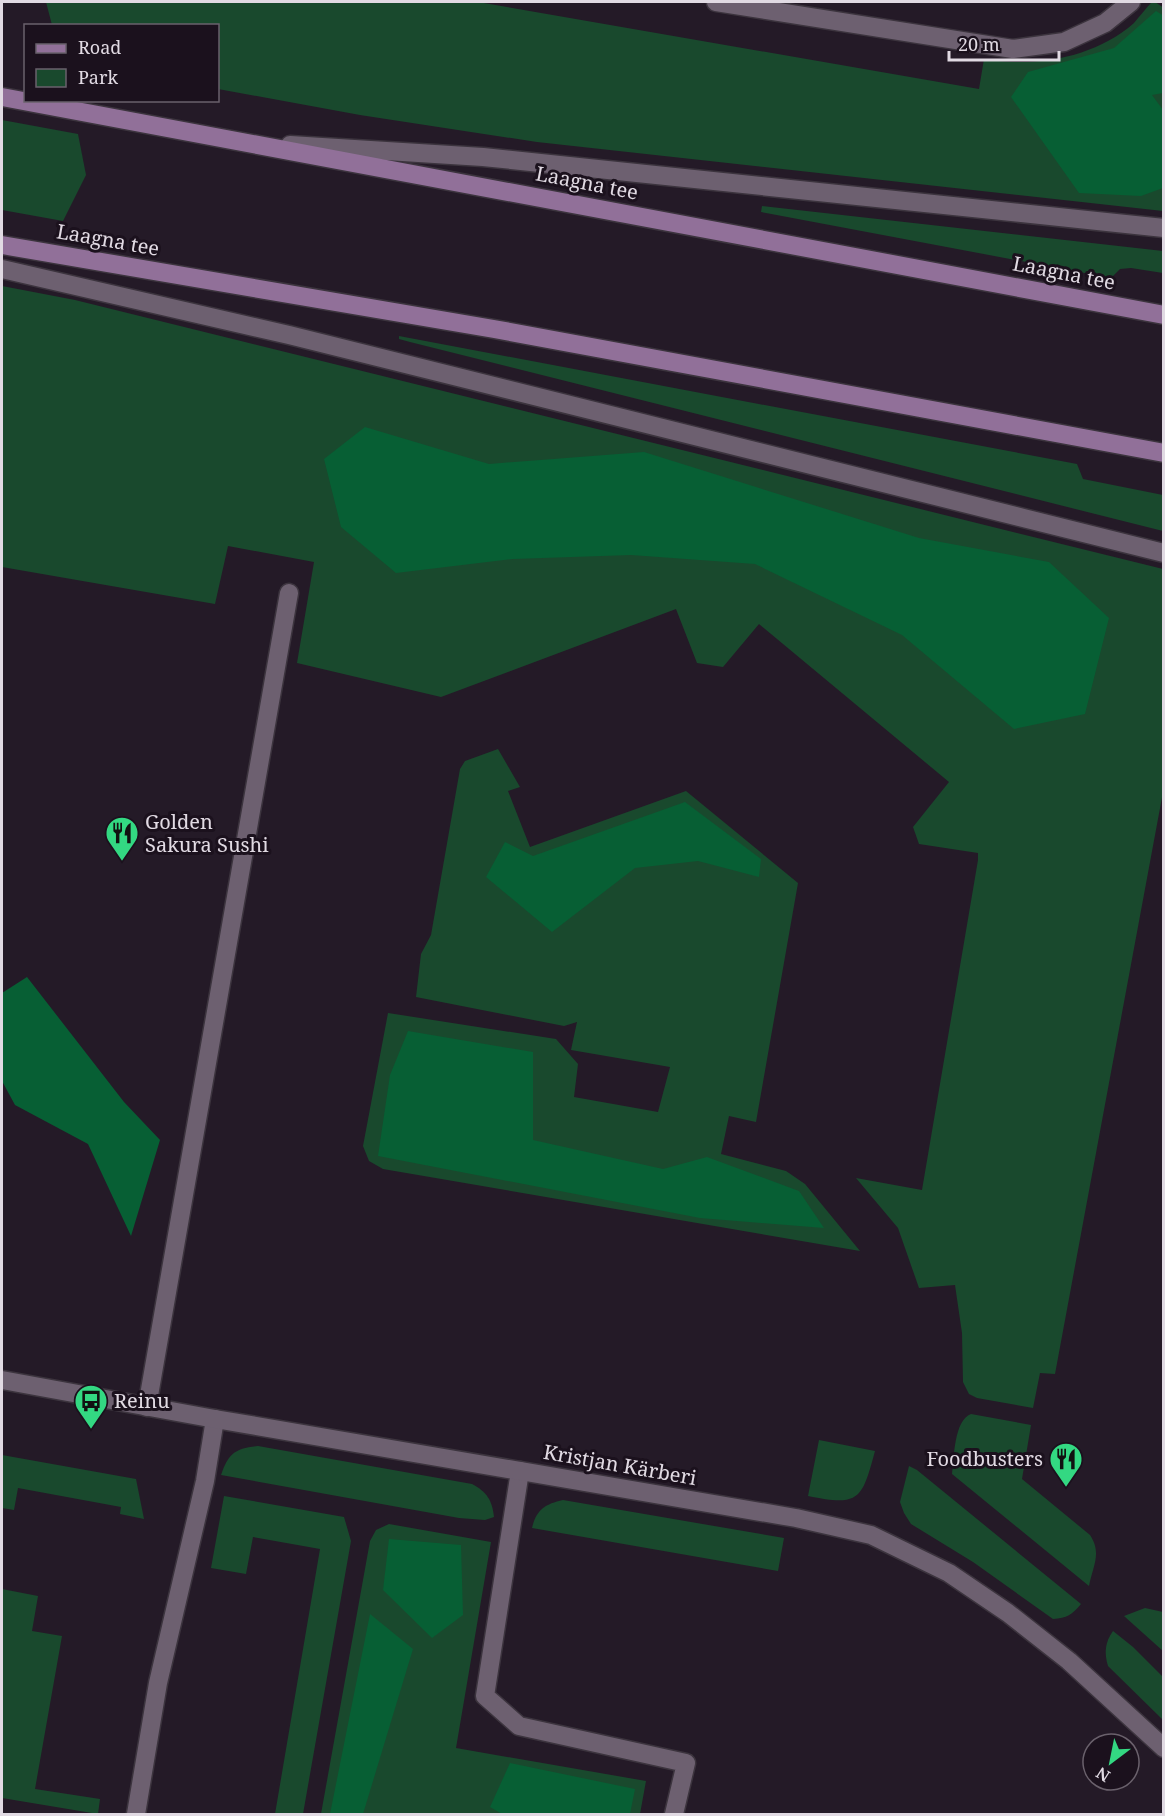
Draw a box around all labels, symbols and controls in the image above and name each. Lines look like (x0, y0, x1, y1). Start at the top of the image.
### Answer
legend (24, 24, 219, 102)
scale bar (949, 24, 1058, 62)
text: 20 m (958, 32, 1000, 56)
text: Road (78, 35, 121, 59)
text: Park (78, 65, 118, 89)
street label: Laagna tee (534, 159, 640, 206)
street label: Laagna tee (55, 217, 161, 262)
street label: Laagna tee (1011, 249, 1117, 296)
place label: Golden Sakura Sushi (145, 808, 269, 858)
restaurant icon: Golden Sakura Sushi (104, 815, 140, 862)
bus stop icon: Reinu (73, 1383, 109, 1430)
place label: Reinu (114, 1387, 170, 1414)
street label: Kristjan Kärberi (542, 1438, 699, 1491)
restaurant icon: Foodbusters (1048, 1441, 1084, 1488)
place label: Foodbusters (926, 1445, 1043, 1472)
north arrow (1081, 1732, 1141, 1792)
text: N (1092, 1762, 1114, 1787)

